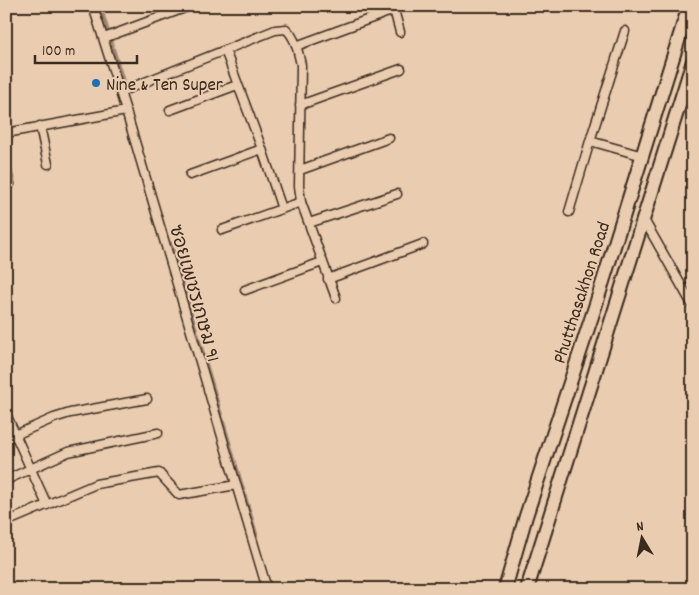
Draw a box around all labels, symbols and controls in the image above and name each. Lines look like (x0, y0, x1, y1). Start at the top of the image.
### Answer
scale bar (35, 32, 138, 64)
text: 100 m (42, 41, 75, 63)
place label: Nine & Ten Super (106, 73, 223, 100)
marker: Nine & Ten Super (90, 77, 102, 89)
street label: Phutthasakhon Road (548, 219, 619, 367)
street label: ซอยเพชรเกษม 91 (160, 222, 225, 366)
north arrow (616, 512, 666, 562)
text: N (635, 517, 645, 538)

